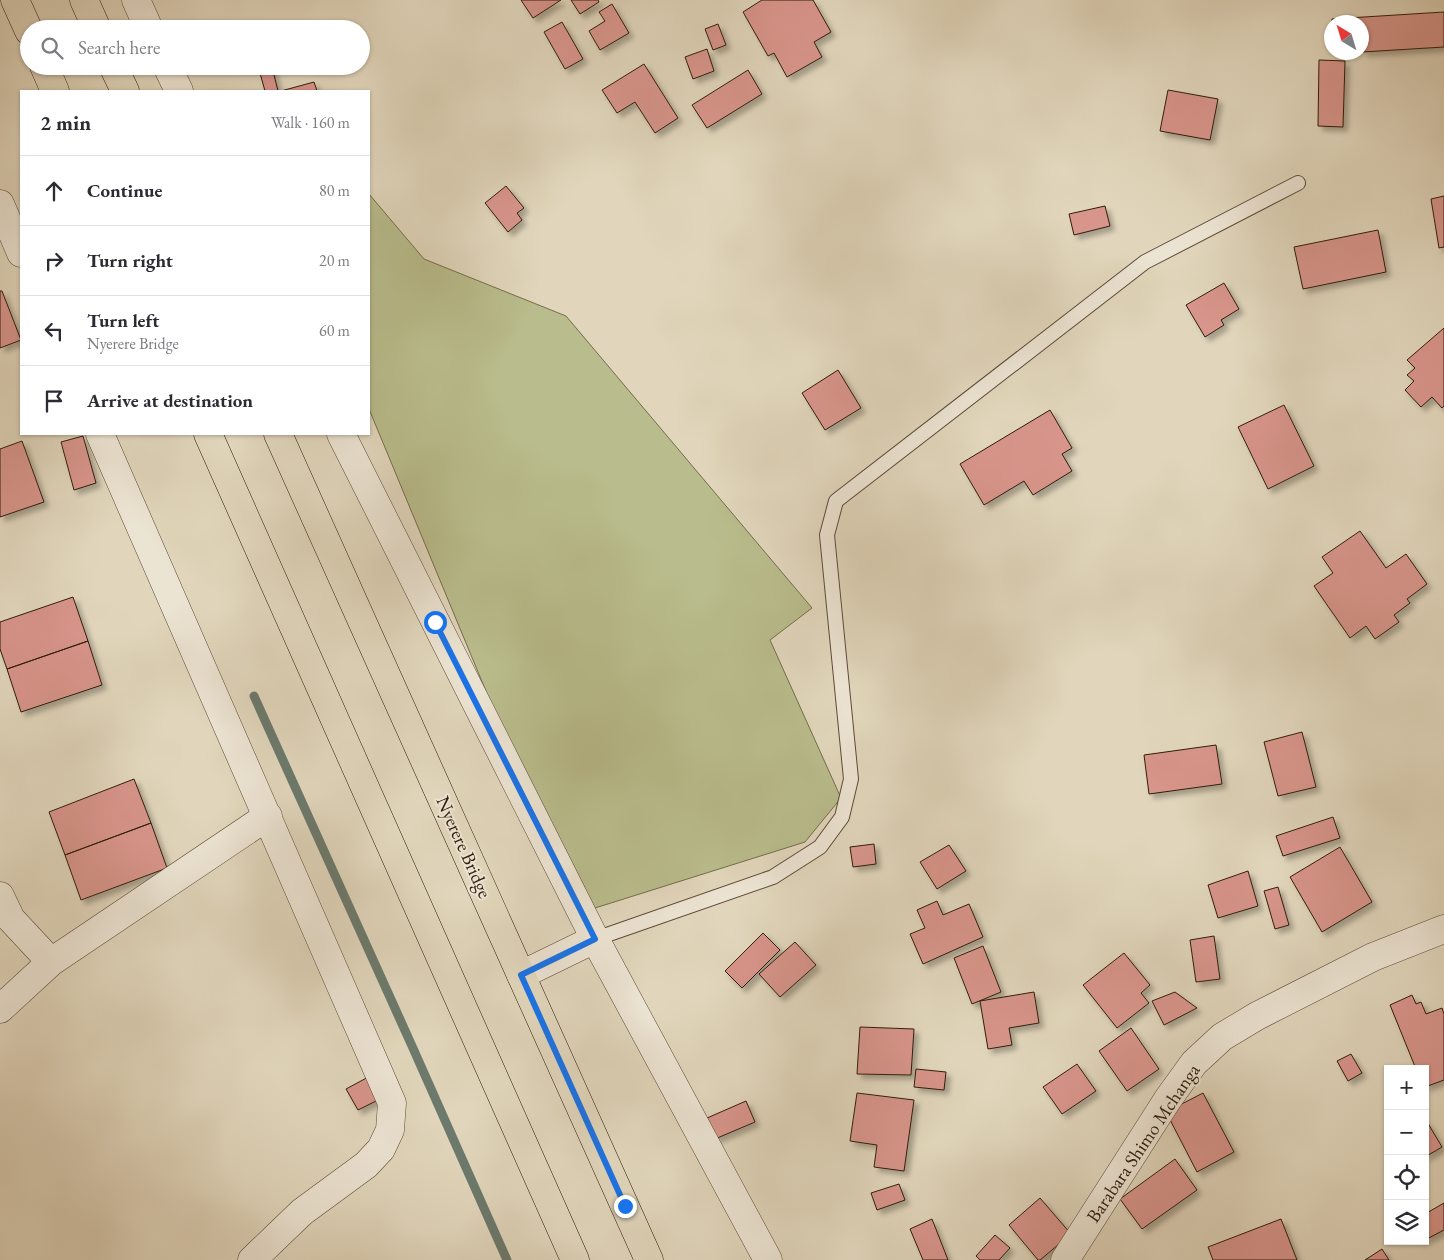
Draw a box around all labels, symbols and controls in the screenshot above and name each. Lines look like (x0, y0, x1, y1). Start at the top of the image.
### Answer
north arrow (1324, 15, 1369, 60)
search box (20, 20, 370, 75)
icon: search (38, 34, 66, 62)
text: Search here (78, 35, 160, 60)
text: 2 min (40, 109, 91, 136)
text: Walk · 160 m (271, 112, 350, 133)
icon: ahead (40, 177, 68, 205)
text: Continue (87, 178, 162, 203)
text: 80 m (319, 180, 350, 201)
icon: right (40, 247, 68, 275)
text: Turn right (87, 248, 173, 273)
text: 20 m (319, 250, 350, 271)
text: Turn left (87, 308, 159, 333)
icon: left (40, 317, 68, 345)
text: 60 m (319, 320, 350, 341)
text: Nyerere Bridge (87, 333, 179, 354)
icon: arrive (40, 387, 68, 415)
text: Arrive at destination (87, 388, 253, 413)
route start (424, 611, 447, 634)
street label: Nyerere Bridge (430, 792, 498, 902)
street label: Barabara Shimo Mchanga (1081, 1058, 1206, 1227)
map controls (1384, 1065, 1429, 1245)
button: + (1384, 1065, 1429, 1110)
button: − (1384, 1110, 1429, 1155)
button: locate (1384, 1155, 1429, 1200)
route end (614, 1195, 637, 1218)
button: layers (1384, 1200, 1429, 1245)

